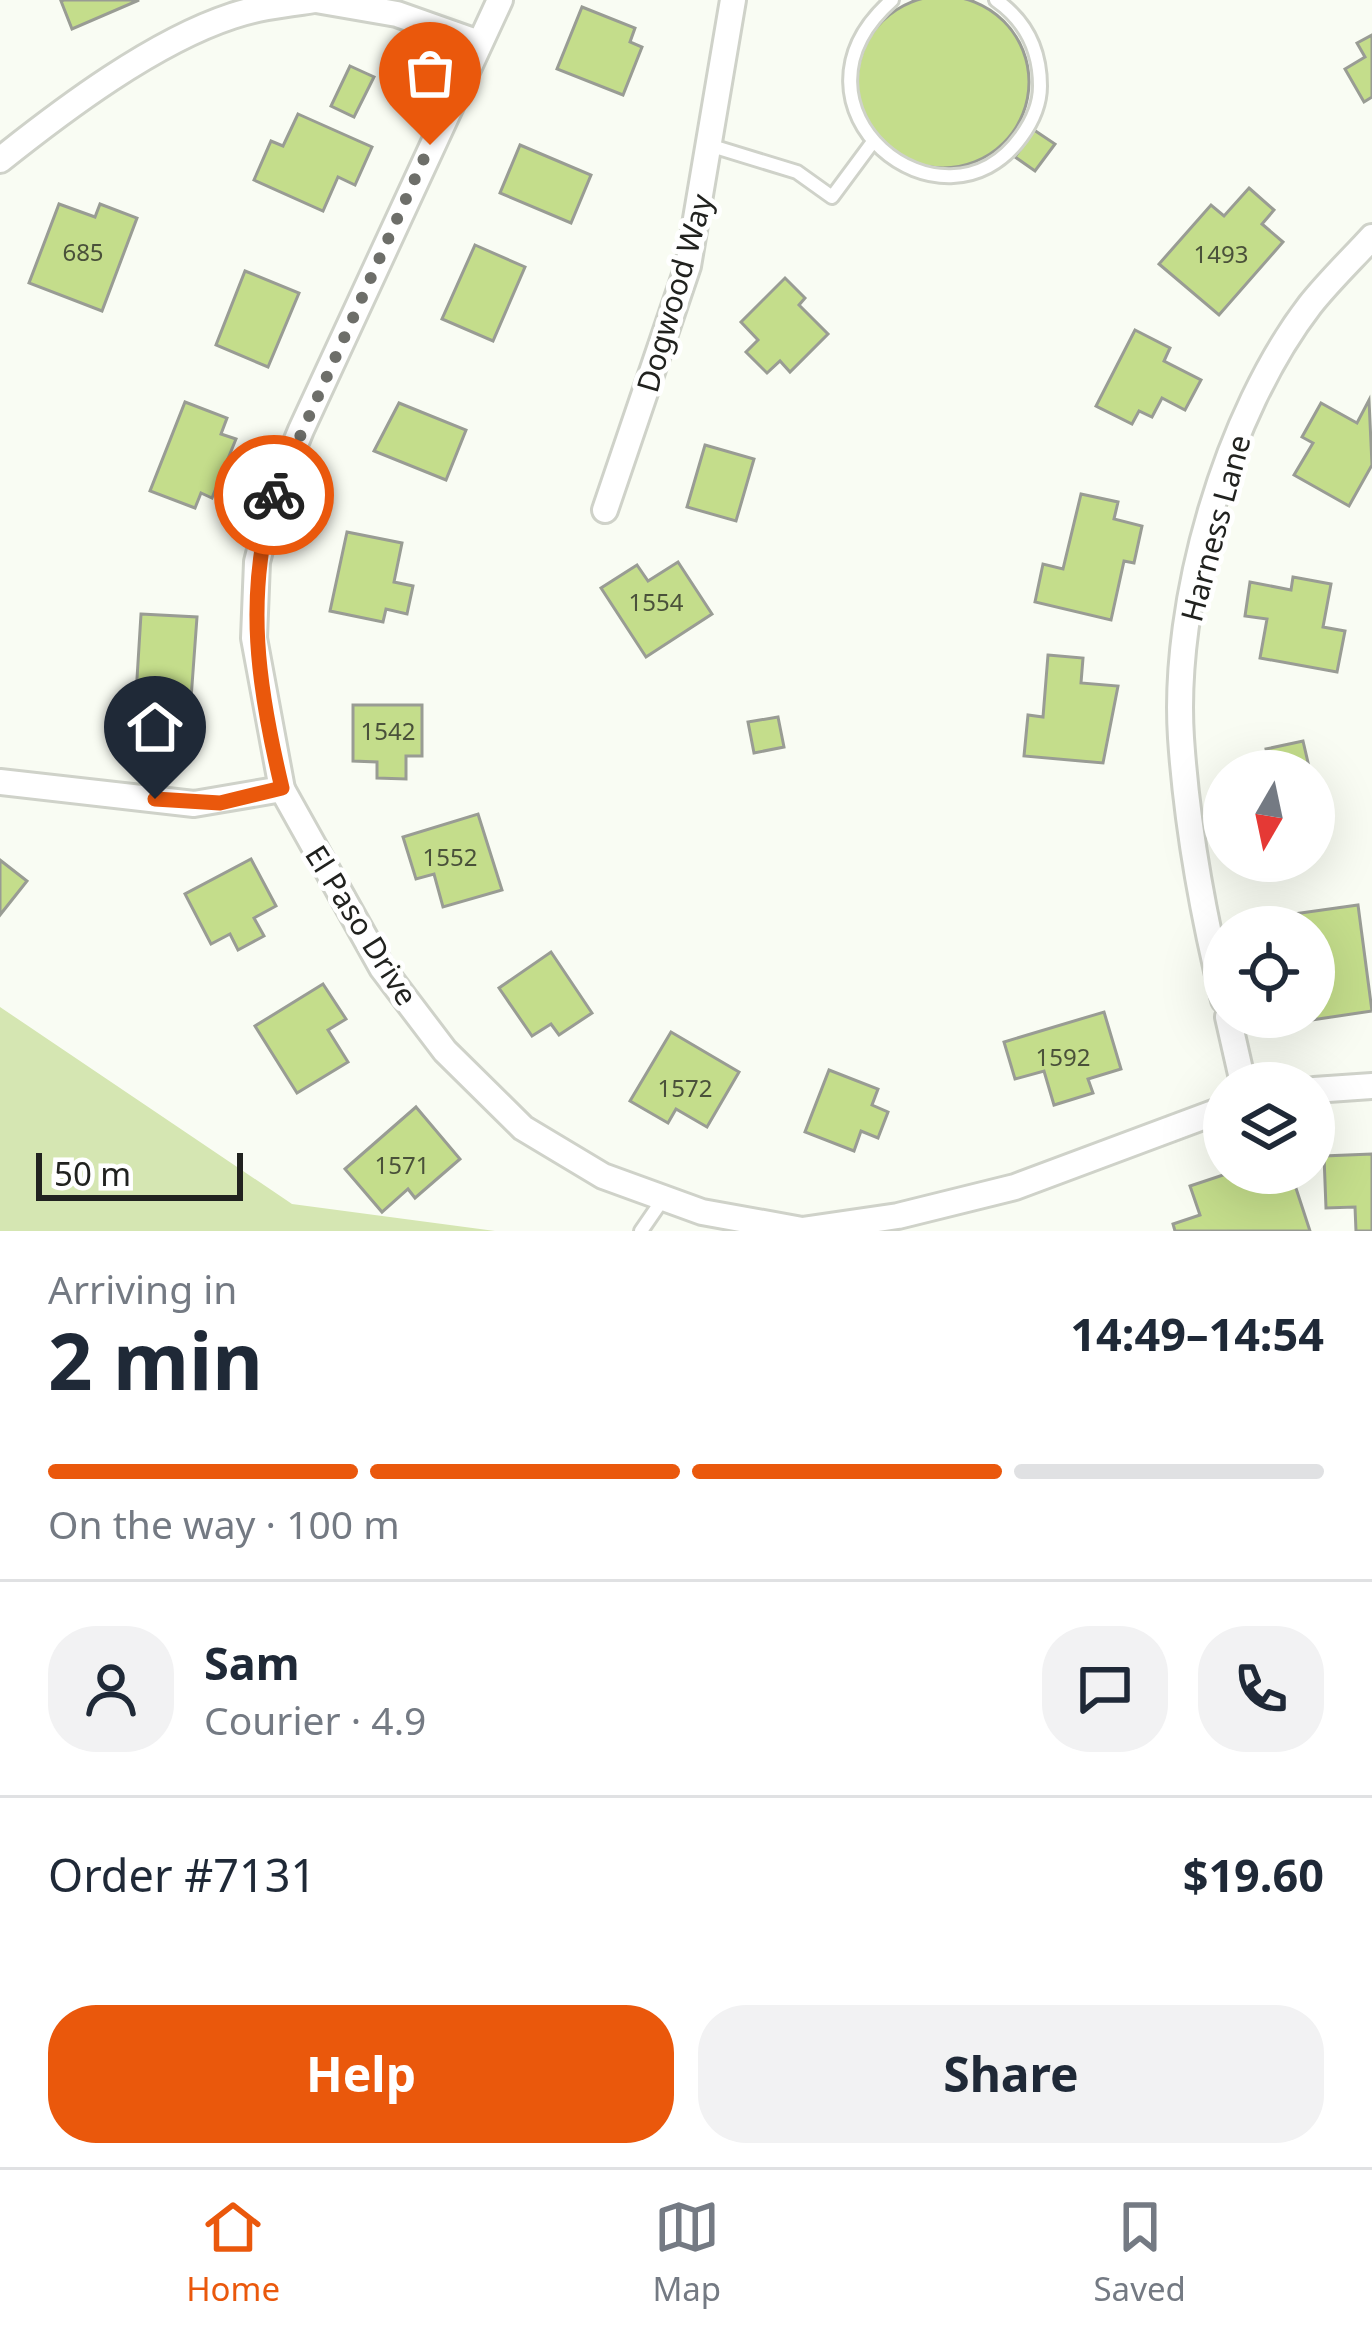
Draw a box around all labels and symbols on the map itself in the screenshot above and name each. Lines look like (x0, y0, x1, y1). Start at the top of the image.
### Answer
pin (379, 22, 481, 145)
street label: Dogwood Way (626, 189, 722, 397)
house number: 685 (62, 235, 104, 268)
house number: 1493 (1194, 237, 1248, 270)
street label: Harness Lane (1170, 430, 1260, 626)
courier (214, 435, 334, 555)
house number: 1554 (629, 585, 684, 618)
pin (104, 676, 206, 799)
house number: 1542 (361, 714, 415, 747)
north arrow (1203, 750, 1335, 882)
street label: El Paso Drive (296, 837, 428, 1013)
house number: 1552 (423, 840, 477, 873)
house number: 1592 (1036, 1040, 1090, 1073)
house number: 1572 (658, 1071, 712, 1104)
scale bar (36, 1147, 243, 1200)
house number: 1571 (375, 1148, 429, 1181)

